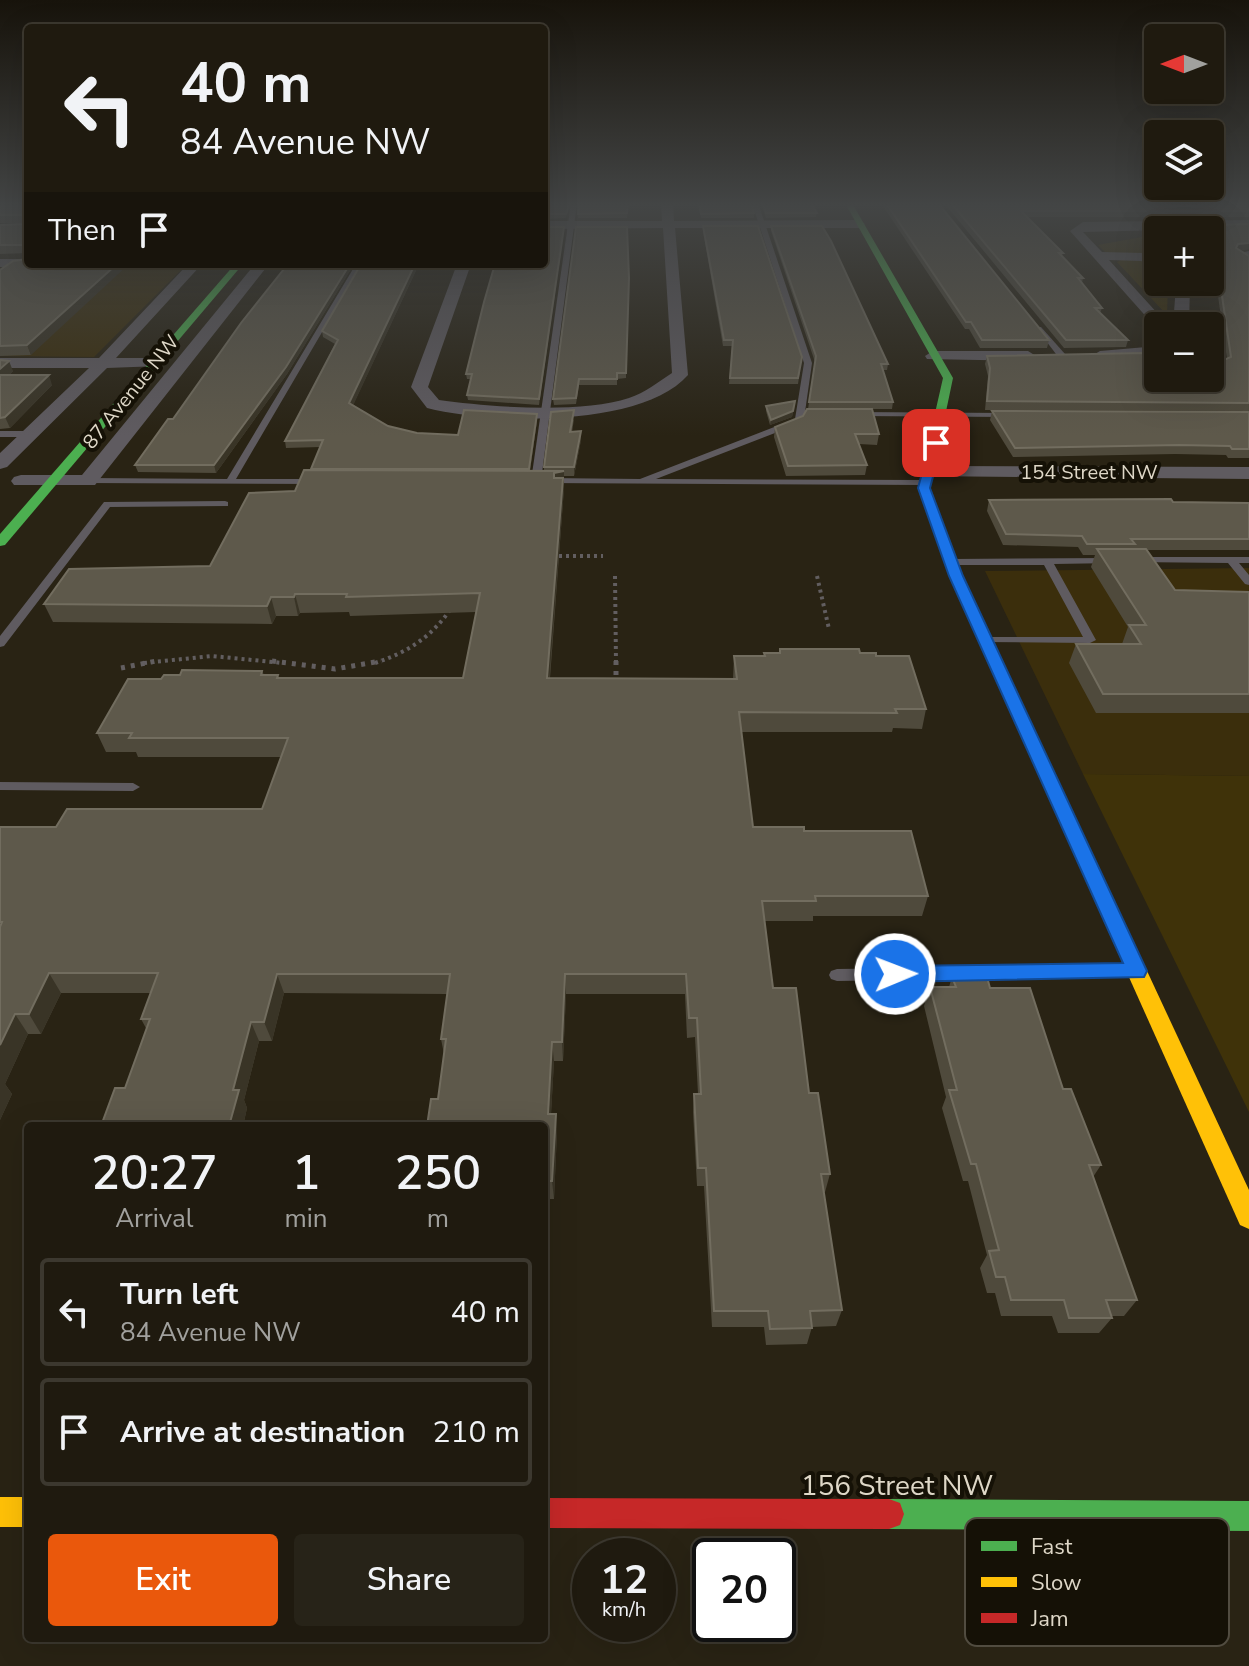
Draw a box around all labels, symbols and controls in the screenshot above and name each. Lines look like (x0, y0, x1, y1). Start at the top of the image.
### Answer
north arrow (1144, 24, 1224, 104)
map controls (1144, 24, 1224, 392)
text: 40 m (180, 45, 311, 122)
icon: left (48, 56, 152, 160)
text: 84 Avenue NW (180, 118, 431, 167)
button: layers (1144, 120, 1224, 200)
icon: arrive (132, 208, 176, 252)
text: Then (48, 210, 116, 251)
button: + (1144, 216, 1224, 296)
button: − (1144, 312, 1224, 392)
street label: 87 Avenue NW (77, 329, 185, 455)
pin (902, 409, 970, 477)
icon: arrive (914, 421, 958, 465)
street label: 154 Street NW (1020, 459, 1158, 486)
position arrow (853, 932, 937, 1016)
text: 20:27 (91, 1140, 218, 1206)
text: 1 (292, 1140, 320, 1206)
text: 250 (395, 1140, 481, 1206)
text: Arrival (115, 1201, 193, 1236)
text: min (285, 1201, 328, 1236)
text: m (427, 1201, 449, 1236)
text: Turn left (120, 1274, 238, 1315)
icon: left (52, 1290, 96, 1334)
text: 40 m (451, 1292, 520, 1333)
text: 84 Avenue NW (120, 1315, 301, 1350)
icon: arrive (52, 1410, 96, 1454)
text: Arrive at destination (120, 1412, 405, 1453)
text: 210 m (433, 1412, 520, 1453)
street label: 156 Street NW (801, 1467, 994, 1505)
legend (965, 1518, 1229, 1646)
text: Fast (1031, 1532, 1073, 1562)
button: Exit (48, 1534, 278, 1626)
button: Share (294, 1534, 524, 1626)
speed limit sign: 20 (692, 1538, 796, 1642)
text: 12 (600, 1553, 648, 1607)
text: Slow (1031, 1568, 1082, 1598)
text: km/h (602, 1596, 646, 1623)
text: Jam (1030, 1604, 1069, 1634)

